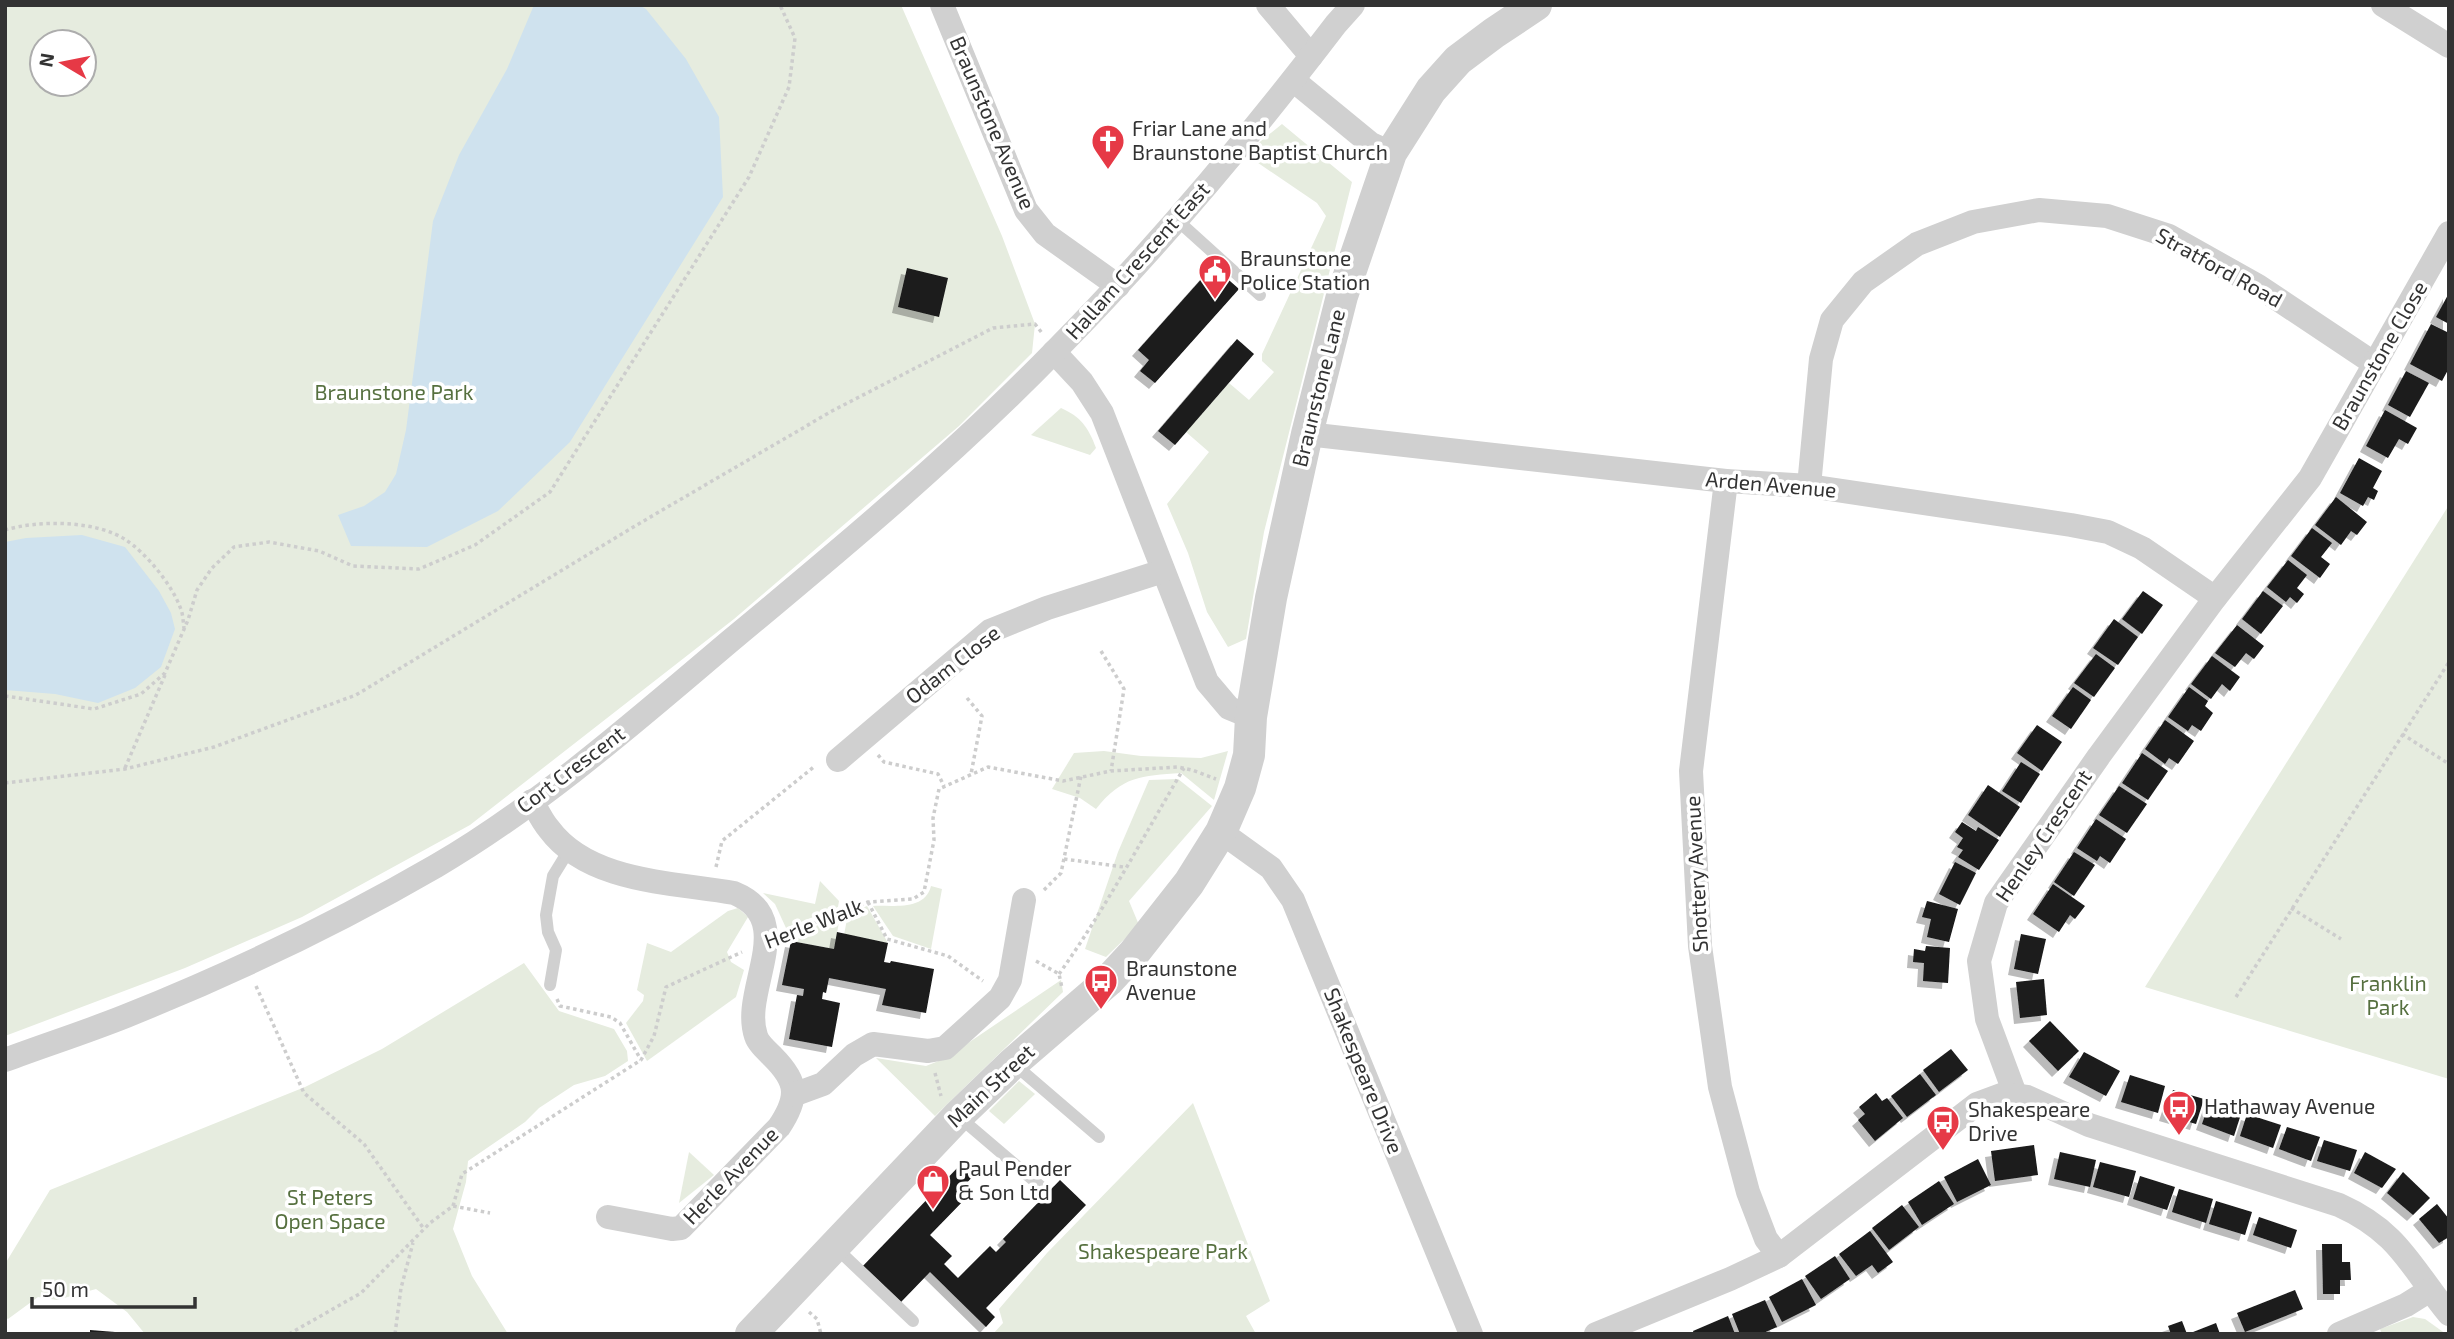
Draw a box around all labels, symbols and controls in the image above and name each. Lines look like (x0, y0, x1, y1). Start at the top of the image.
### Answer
north arrow (28, 28, 98, 98)
street label: Braunstone Avenue (946, 32, 1041, 213)
text: N (33, 51, 58, 69)
place label: Friar Lane and Braunstone Baptist Church (1132, 115, 1388, 164)
church icon: Friar Lane and Braunstone Baptist Church (1089, 122, 1127, 171)
street label: Hallam Crescent East (1060, 176, 1214, 344)
street label: Stratford Road (2152, 222, 2287, 312)
place label: Braunstone Police Station (1240, 245, 1370, 294)
public building icon: Braunstone Police Station (1196, 252, 1234, 301)
street label: Braunstone Close (2326, 276, 2432, 434)
street label: Braunstone Lane (1286, 306, 1349, 469)
park label: Braunstone Park (315, 379, 474, 404)
street label: Arden Avenue (1705, 465, 1838, 502)
street label: Odam Close (900, 619, 1004, 708)
street label: Cort Crescent (511, 720, 629, 817)
street label: Henley Crescent (1989, 764, 2096, 906)
street label: Shottery Avenue (1679, 795, 1712, 953)
street label: Herle Walk (761, 892, 867, 953)
place label: Braunstone Avenue (1126, 955, 1237, 1004)
bus stop icon: Braunstone Avenue (1082, 962, 1120, 1011)
park label: Franklin Park (2349, 970, 2427, 1019)
street label: Shakespeare Drive (1320, 984, 1409, 1157)
street label: Main Street (941, 1038, 1039, 1132)
bus stop icon: Hathaway Avenue (2160, 1088, 2198, 1137)
place label: Hathaway Avenue (2204, 1093, 2375, 1118)
place label: Shakespeare Drive (1968, 1096, 2090, 1145)
bus stop icon: Shakespeare Drive (1924, 1103, 1962, 1152)
street label: Herle Avenue (677, 1121, 783, 1229)
place label: Paul Pender & Son Ltd (958, 1155, 1072, 1204)
shop icon: Paul Pender & Son Ltd (914, 1162, 952, 1211)
park label: St Peters Open Space (274, 1184, 386, 1233)
park label: Shakespeare Park (1078, 1238, 1248, 1263)
scale bar (32, 1266, 194, 1310)
text: 50 m (42, 1276, 89, 1301)

